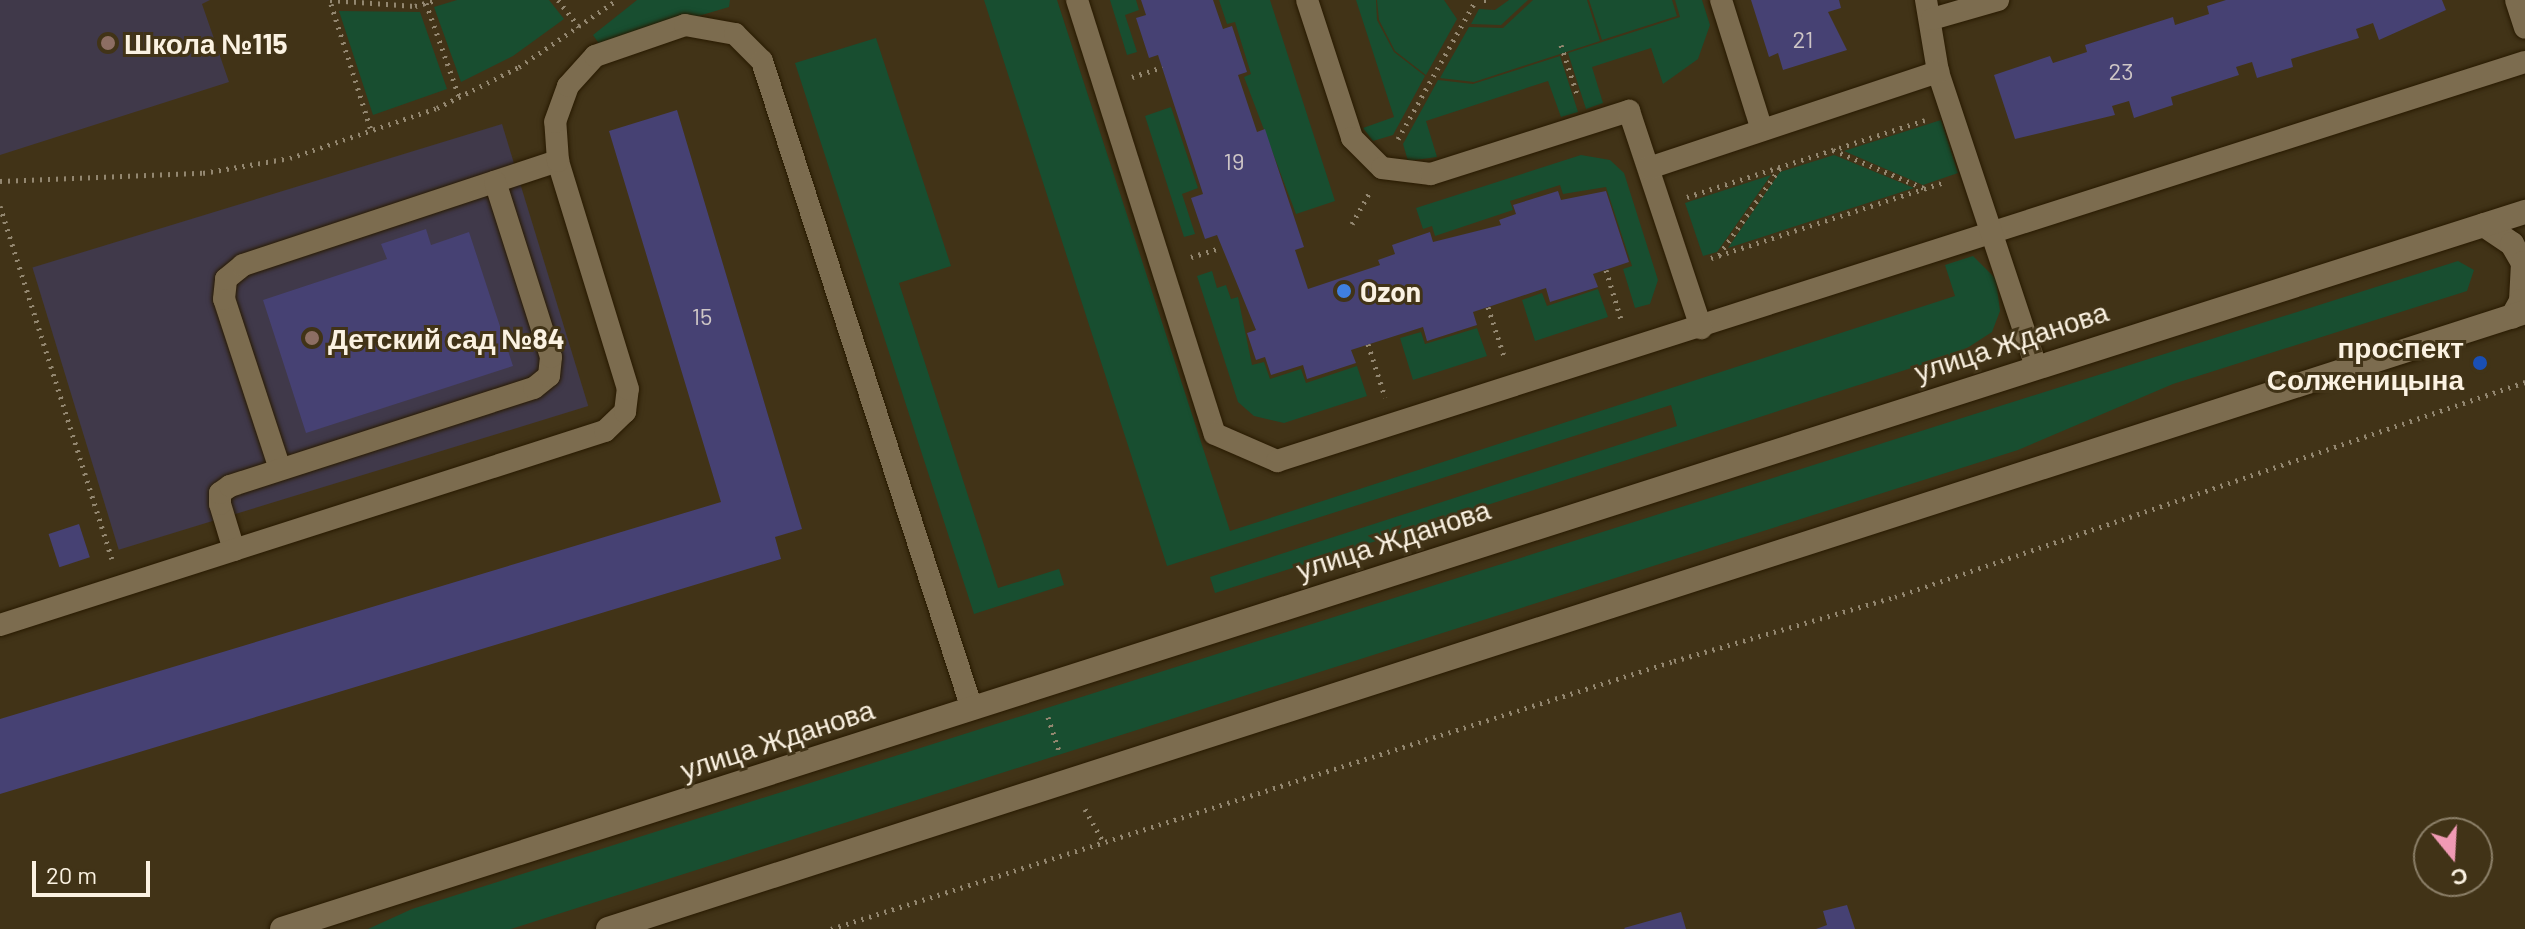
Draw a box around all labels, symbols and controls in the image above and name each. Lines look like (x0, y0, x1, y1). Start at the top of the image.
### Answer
house number: 21 (1793, 25, 1813, 53)
place label: Школа №115 (124, 26, 287, 60)
marker: Школа №115 (99, 34, 117, 52)
house number: 23 (2108, 57, 2134, 85)
house number: 19 (1224, 147, 1244, 175)
place label: Ozon (1360, 274, 1421, 308)
marker: Ozon (1335, 282, 1353, 300)
street label: улица Жданова (1910, 294, 2112, 388)
house number: 15 (692, 302, 712, 330)
place label: Детский сад №84 (328, 321, 565, 355)
marker: Детский сад №84 (303, 329, 321, 347)
place label: проспект Солженицына (2267, 330, 2464, 396)
marker: проспект Солженицына (2471, 354, 2489, 372)
street label: улица Жданова (1292, 492, 1494, 586)
street label: улица Жданова (676, 692, 878, 786)
north arrow (2413, 817, 2493, 897)
scale bar (36, 845, 154, 895)
text: 20 m (46, 860, 97, 889)
text: С (2448, 863, 2471, 893)

